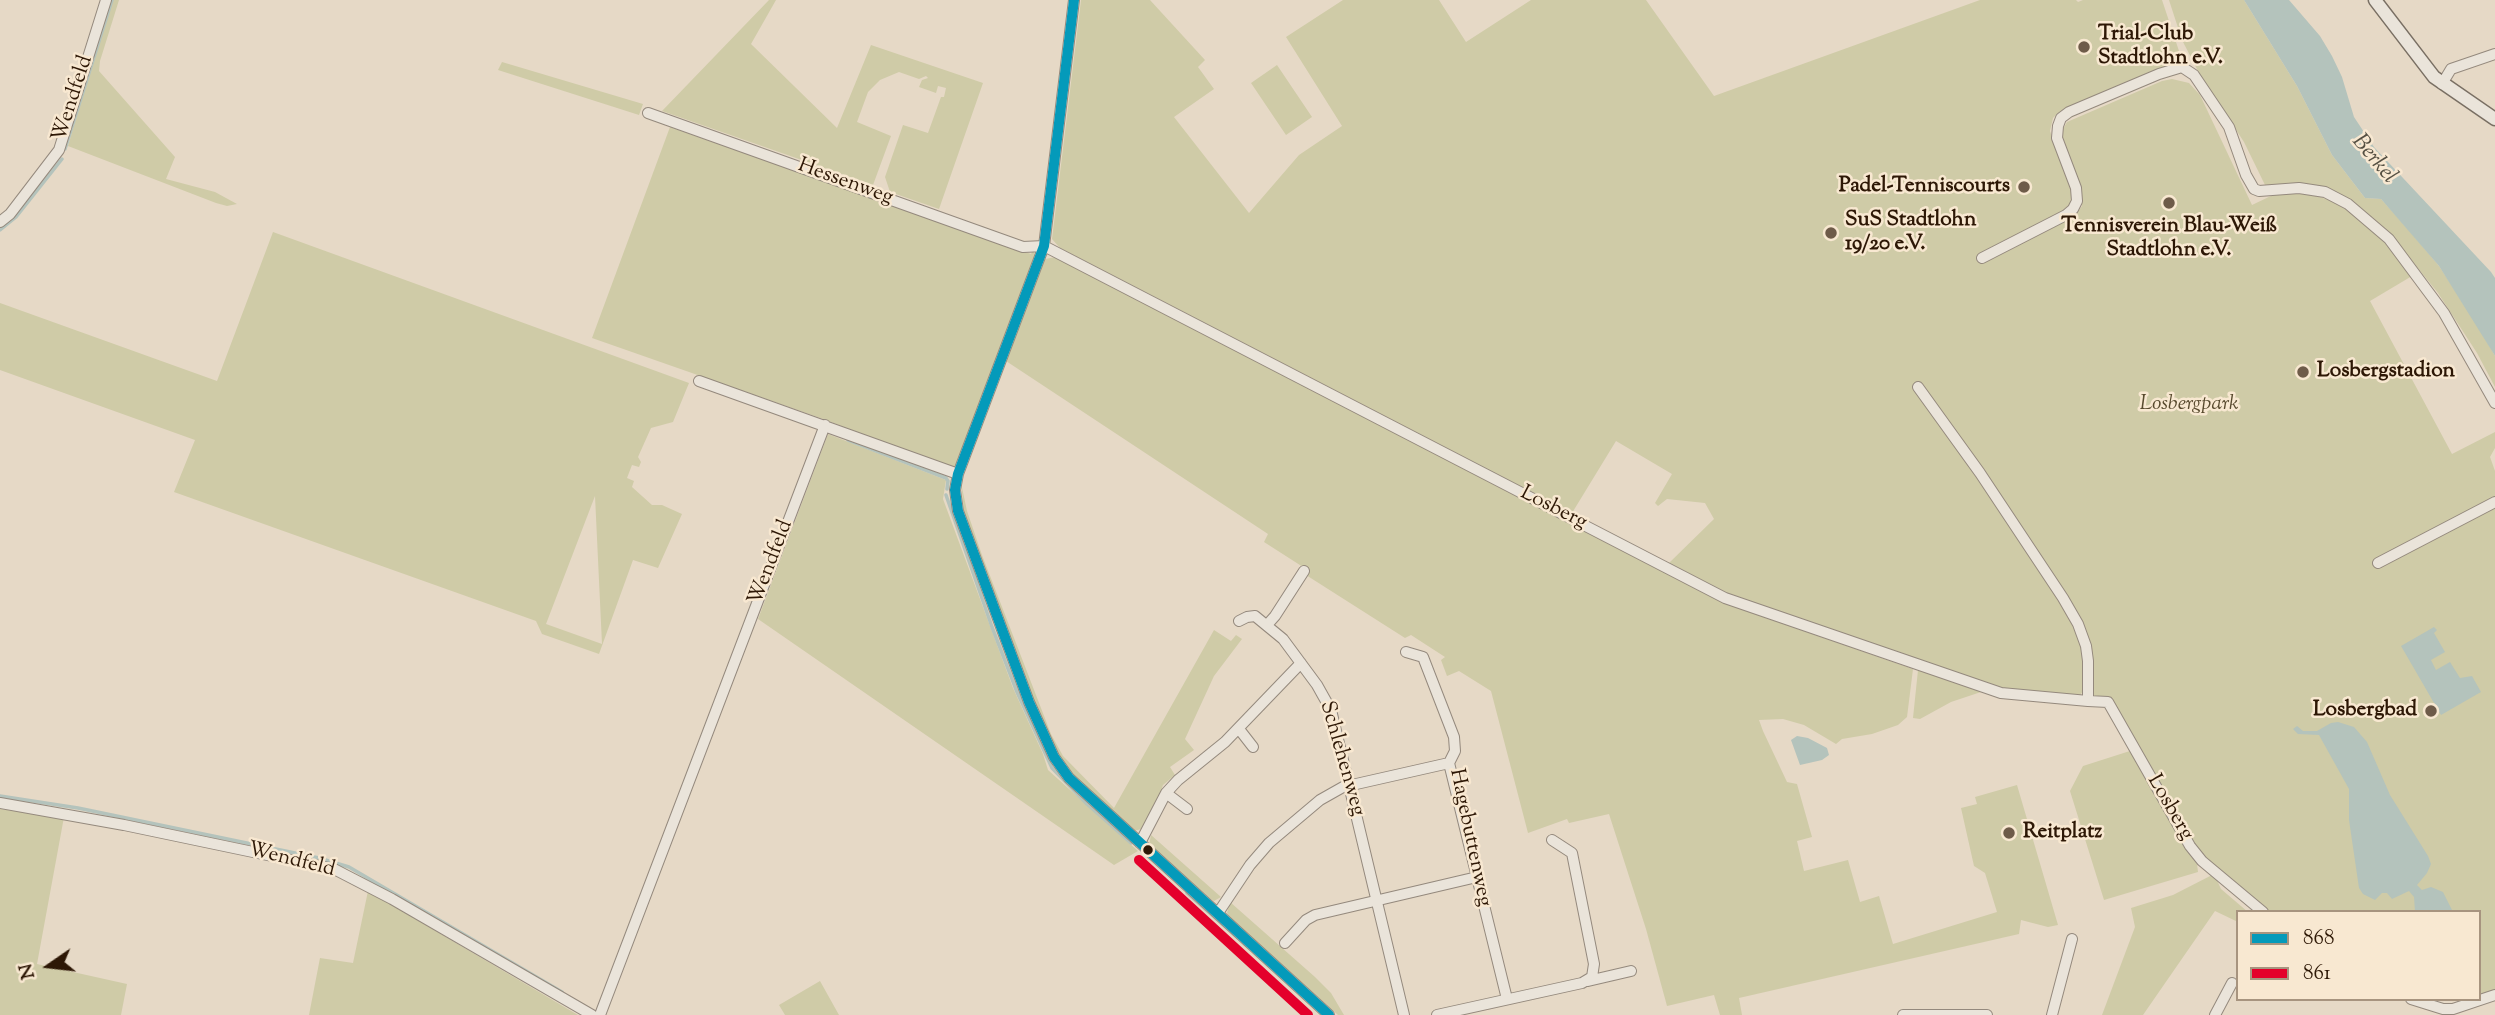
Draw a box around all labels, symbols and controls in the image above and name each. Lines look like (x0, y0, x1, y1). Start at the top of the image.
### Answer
place label: Trial-Club Stadtlohn e.V. (2098, 22, 2223, 72)
marker: Trial-Club Stadtlohn e.V. (2076, 39, 2092, 55)
street label: Wendfeld (48, 53, 100, 145)
water label: Berkel (2344, 130, 2402, 190)
street label: Hessenweg (794, 154, 896, 212)
place label: Padel-Tenniscourts (1839, 174, 2010, 200)
marker: Padel-Tenniscourts (2016, 179, 2032, 195)
marker: Tennisverein Blau-Weiß Stadtlohn e.V. (2161, 195, 2177, 211)
place label: SuS Stadtlohn 19/20 e.V. (1845, 208, 1976, 258)
place label: Tennisverein Blau-Weiß Stadtlohn e.V. (2061, 214, 2277, 264)
marker: SuS Stadtlohn 19/20 e.V. (1823, 225, 1839, 241)
place label: Losbergstadion (2317, 359, 2455, 385)
marker: Losbergstadion (2295, 364, 2311, 380)
park label: Losbergpark (2140, 392, 2238, 418)
street label: Losberg (1515, 482, 1591, 536)
street label: Wendfeld (744, 517, 800, 609)
place label: Losbergbad (2313, 698, 2417, 724)
street label: Schlehenweg (1313, 699, 1369, 819)
marker: Losbergbad (2423, 703, 2439, 719)
street label: Hagebuttenweg (1442, 767, 1496, 909)
street label: Losberg (2140, 771, 2198, 845)
place label: Reitplatz (2023, 820, 2102, 846)
marker: Reitplatz (2001, 825, 2017, 841)
street label: Wendfeld (245, 838, 337, 884)
unlabelled marker (1141, 843, 1155, 857)
legend (2236, 910, 2481, 1001)
text: 868 (2303, 924, 2334, 954)
north arrow (14, 931, 84, 1001)
text: 861 (2303, 959, 2331, 989)
text: N (13, 961, 43, 982)

